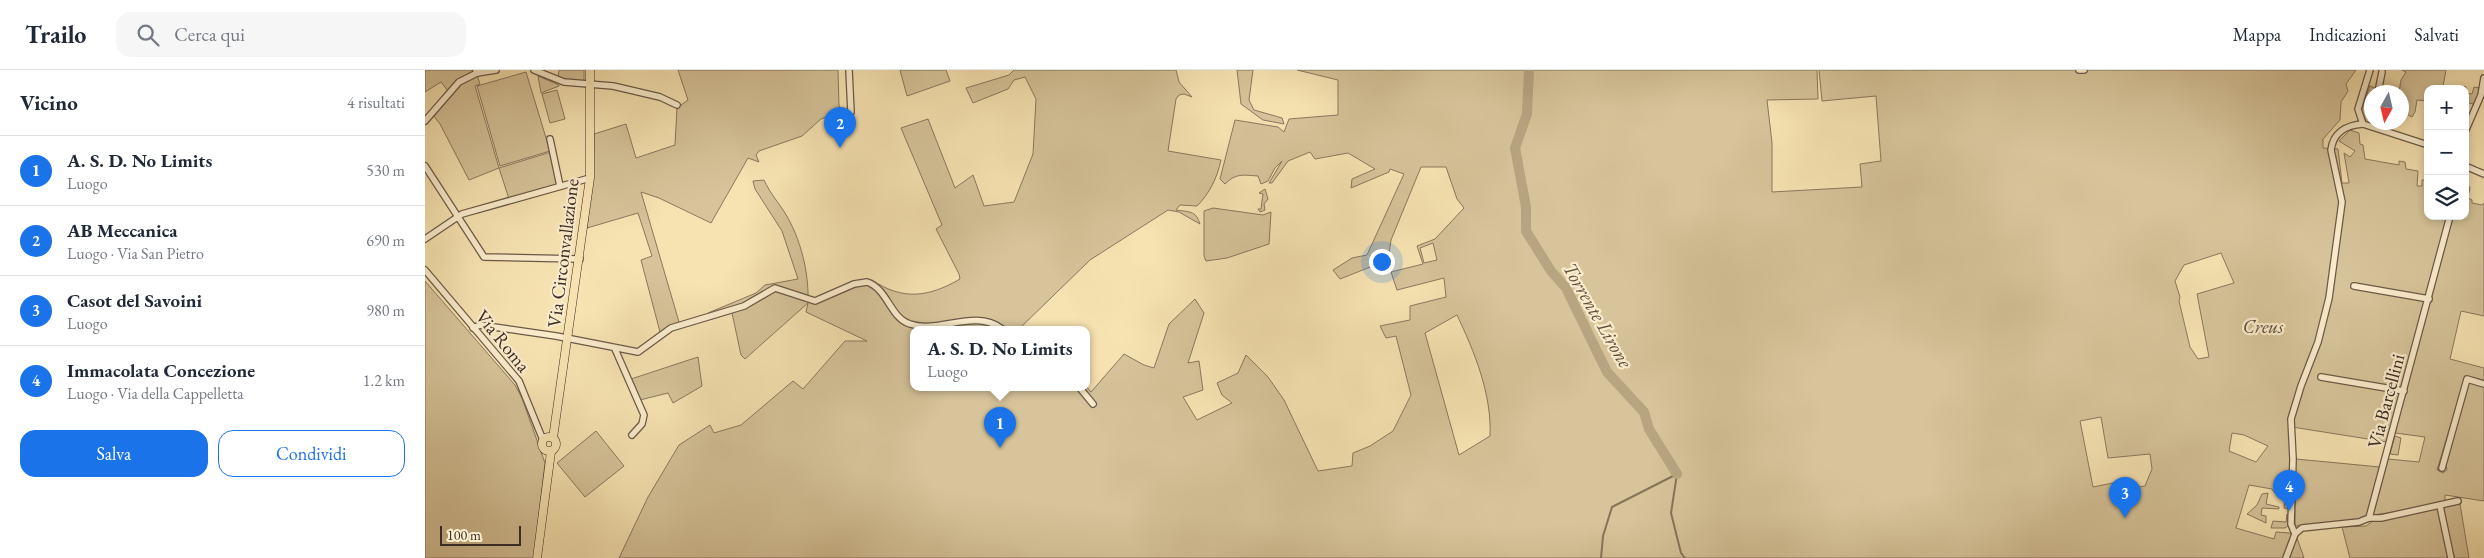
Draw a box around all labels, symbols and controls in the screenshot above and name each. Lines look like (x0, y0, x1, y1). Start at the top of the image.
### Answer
search box (116, 12, 466, 57)
text: Trailo (25, 19, 86, 50)
icon: search (134, 21, 162, 49)
text: Cerca qui (174, 22, 245, 47)
text: Mappa (2233, 23, 2281, 46)
text: Indicazioni (2309, 23, 2386, 46)
text: Salvati (2414, 23, 2459, 46)
north arrow (2364, 85, 2409, 130)
map controls (2424, 85, 2469, 220)
button: + (2424, 85, 2469, 130)
text: Vicino (20, 89, 78, 116)
text: 4 risultati (347, 92, 405, 113)
pin: 2 (824, 107, 856, 148)
button: − (2424, 130, 2469, 175)
text: A. S. D. No Limits (67, 148, 212, 173)
text: 1 (32, 160, 40, 181)
text: 530 m (366, 160, 405, 181)
text: Luogo (67, 173, 108, 194)
button: layers (2424, 175, 2469, 220)
street label: Via Circonvallazione (541, 177, 585, 329)
text: AB Meccanica (67, 218, 178, 243)
text: 2 (32, 230, 40, 251)
text: 690 m (366, 230, 405, 251)
text: Luogo · Via San Pietro (67, 243, 204, 264)
your location (1369, 249, 1395, 275)
water label: Torrente Lirone (1557, 258, 1639, 373)
text: Casot del Savoini (67, 288, 202, 313)
text: 3 (32, 300, 40, 321)
text: 980 m (366, 300, 405, 321)
street label: Via Roma (470, 304, 536, 378)
text: Luogo (67, 313, 108, 334)
park label: Creus (2243, 314, 2284, 339)
popup (910, 326, 1090, 391)
text: A. S. D. No Limits (927, 336, 1073, 361)
street label: Via Barcellini (2361, 351, 2411, 451)
text: Immacolata Concezione (67, 358, 255, 383)
text: Luogo (927, 361, 968, 382)
text: 4 (32, 370, 40, 391)
text: 1.2 km (363, 370, 405, 391)
text: Luogo · Via della Cappelletta (67, 383, 244, 404)
pin: 1 (984, 407, 1016, 448)
button: Salva (20, 430, 208, 477)
button: Condividi (218, 430, 405, 477)
pin: 4 (2273, 470, 2305, 511)
pin: 3 (2109, 477, 2141, 518)
scale bar (440, 523, 521, 546)
text: 100 m (447, 526, 481, 544)

